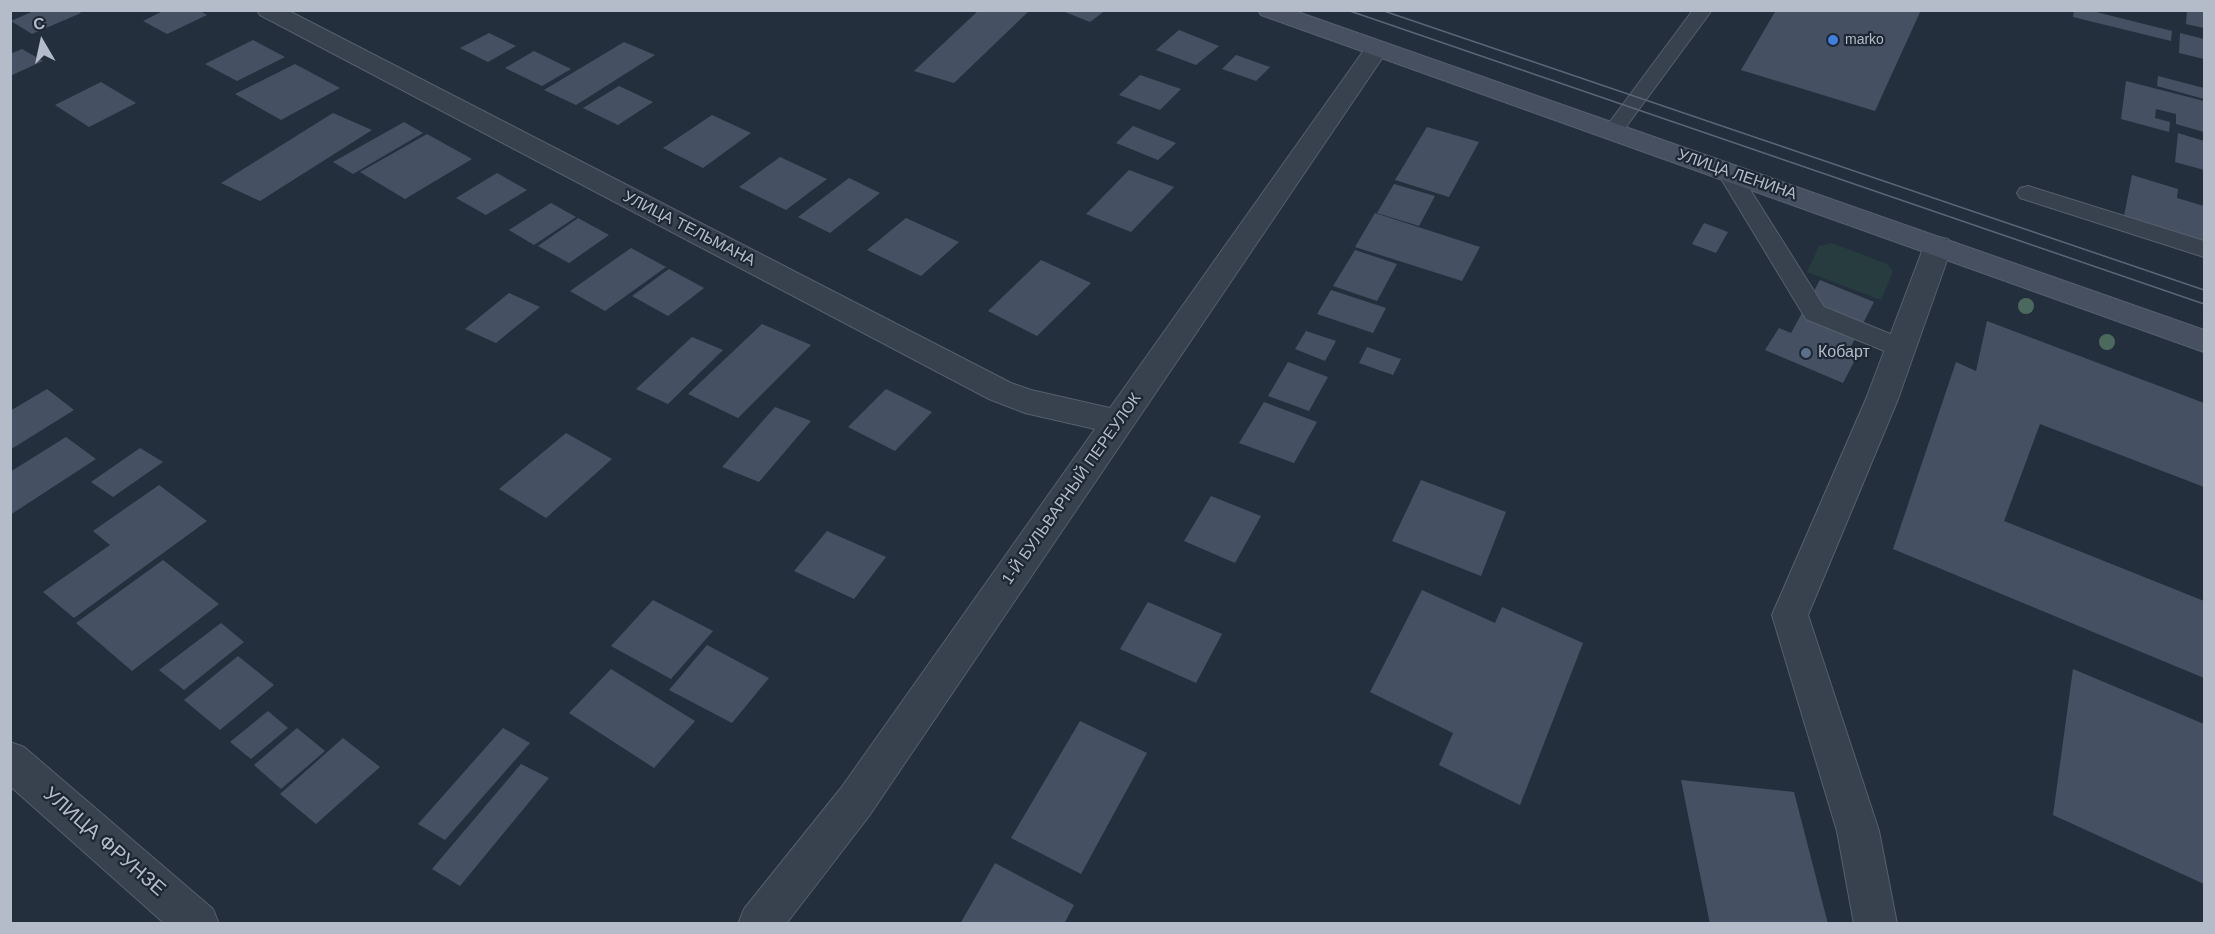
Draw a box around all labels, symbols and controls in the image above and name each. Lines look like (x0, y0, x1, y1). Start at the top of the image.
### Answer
north arrow (12, 12, 72, 72)
text: С (32, 14, 46, 33)
place label: marko (1845, 32, 1884, 48)
marker: marko (1826, 33, 1840, 47)
street label: УЛИЦА ЛЕНИНА (1675, 146, 1799, 204)
street label: УЛИЦА ТЕЛЬМАНА (620, 187, 758, 271)
place label: Кобарт (1818, 343, 1870, 363)
marker: Кобарт (1799, 346, 1813, 360)
street label: 1-Й БУЛЬВАРНЫЙ ПЕРЕУЛОК (998, 389, 1146, 589)
street label: УЛИЦА ФРУНЗЕ (38, 782, 170, 902)

